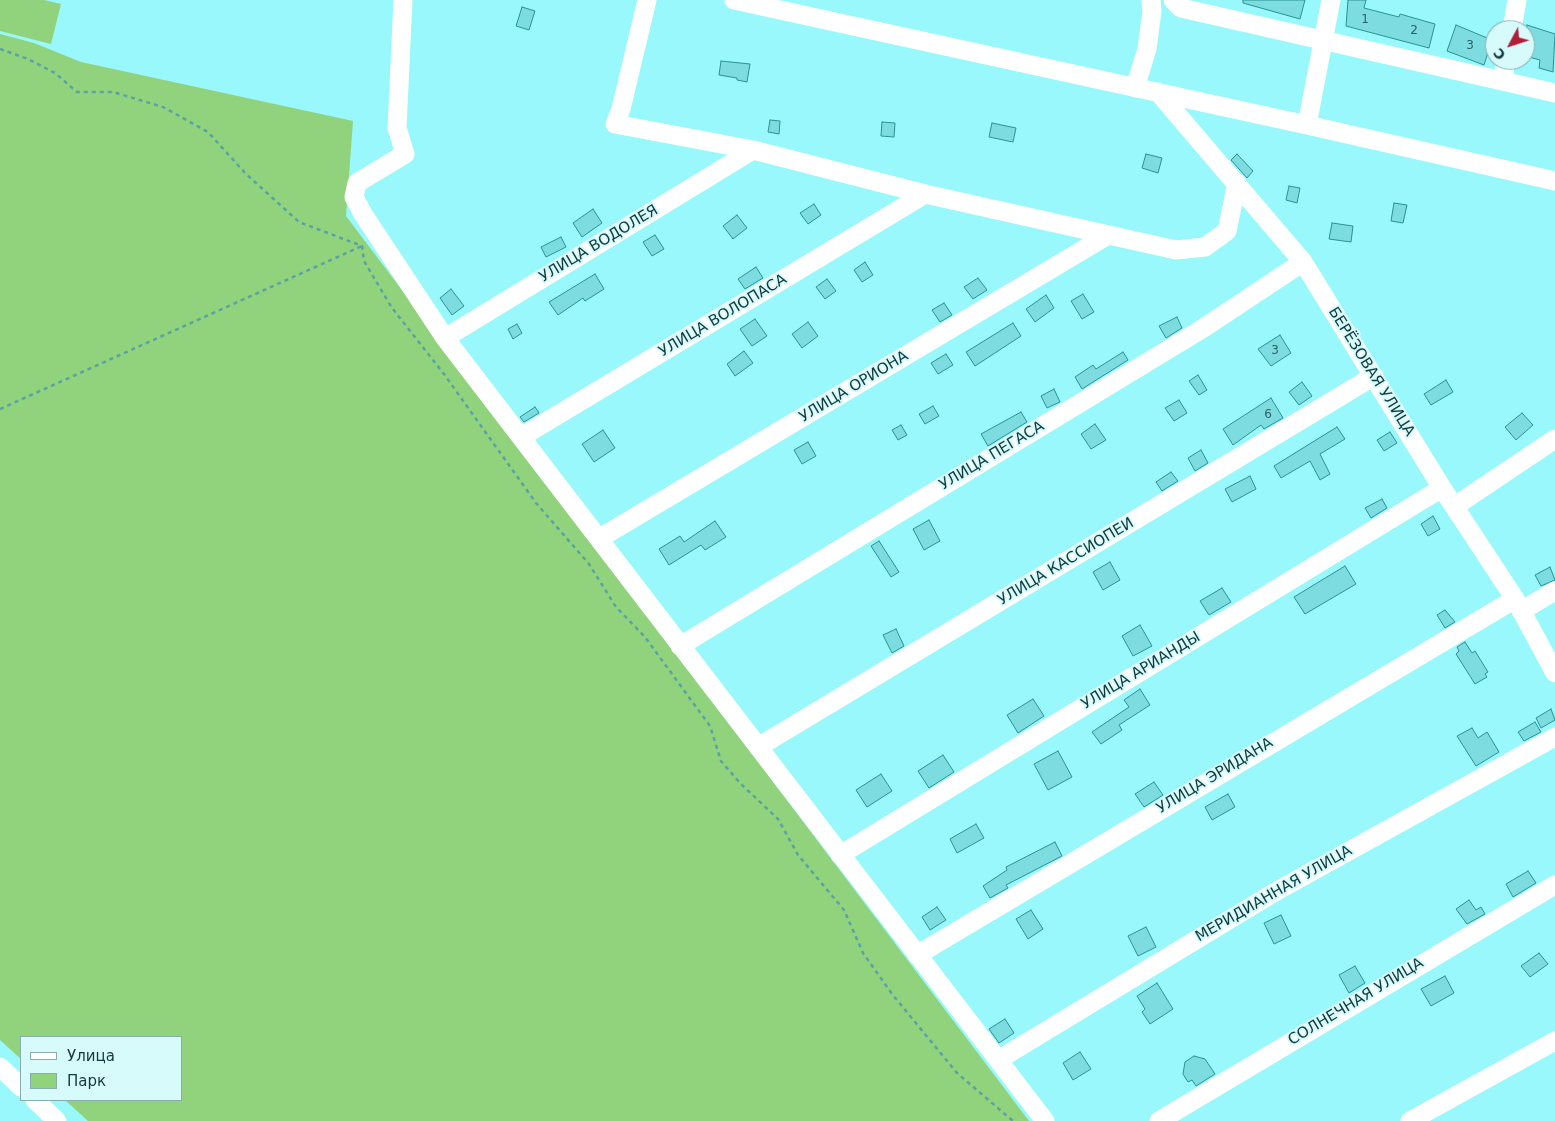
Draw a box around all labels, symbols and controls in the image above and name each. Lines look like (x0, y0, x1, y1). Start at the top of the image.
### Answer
house number: 1 (1361, 13, 1369, 27)
north arrow (1485, 20, 1535, 70)
house number: 2 (1410, 24, 1418, 38)
house number: 3 (1466, 39, 1474, 53)
text: С (1490, 45, 1509, 63)
street label: УЛИЦА ВОДОЛЕЯ (536, 201, 662, 287)
street label: УЛИЦА ВОЛОПАСА (656, 271, 790, 361)
street label: БЕРЁЗОВАЯ УЛИЦА (1324, 304, 1418, 440)
house number: 3 (1271, 344, 1279, 358)
street label: УЛИЦА ОРИОНА (796, 347, 912, 427)
house number: 6 (1264, 408, 1272, 422)
street label: УЛИЦА ПЕГАСА (936, 418, 1048, 494)
street label: УЛИЦА КАССИОПЕИ (995, 514, 1137, 610)
street label: УЛИЦА АРИАНДЫ (1078, 628, 1204, 714)
street label: УЛИЦА ЭРИДАНА (1154, 734, 1276, 818)
street label: МЕРИДИАННАЯ УЛИЦА (1193, 842, 1355, 946)
street label: СОЛНЕЧНАЯ УЛИЦА (1285, 954, 1427, 1050)
legend (20, 1036, 182, 1101)
text: Улица (67, 1047, 115, 1065)
text: Парк (67, 1072, 106, 1090)

